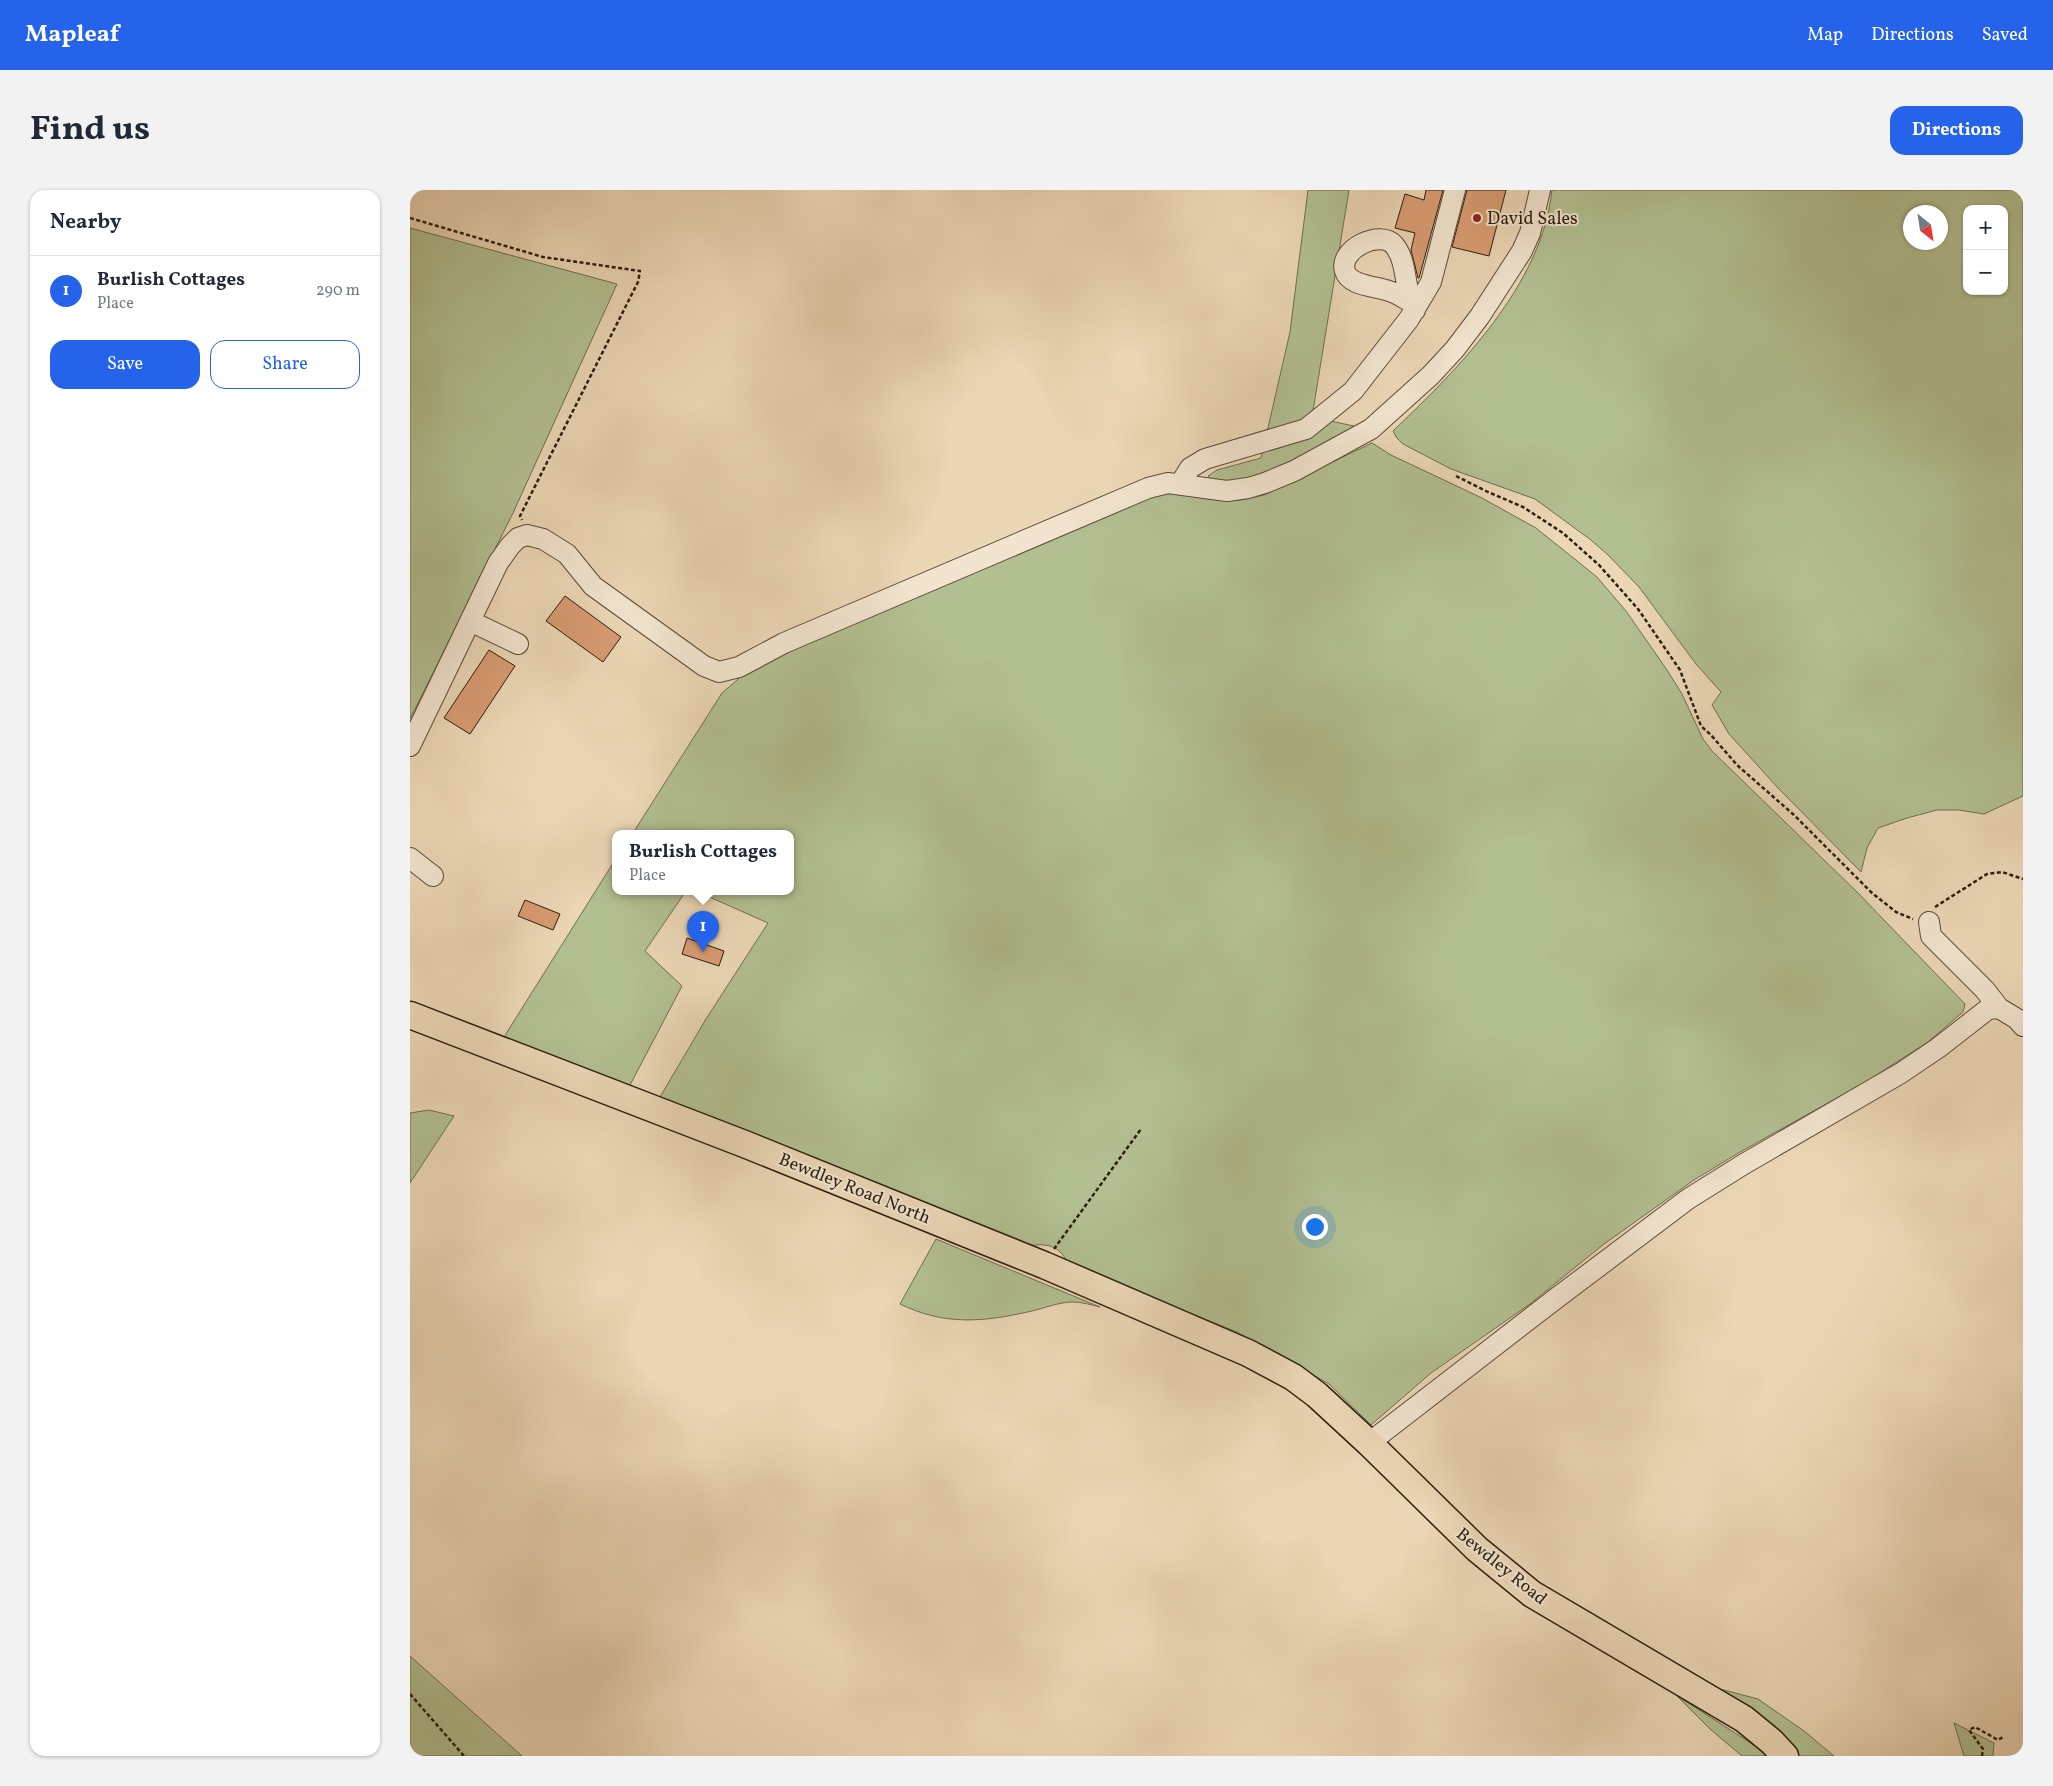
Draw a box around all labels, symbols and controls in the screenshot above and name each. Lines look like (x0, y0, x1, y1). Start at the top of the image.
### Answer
text: Mapleaf (25, 18, 119, 52)
text: Map (1807, 23, 1843, 48)
text: Directions (1871, 23, 1954, 48)
text: Saved (1982, 23, 2028, 48)
text: Find us (30, 106, 150, 154)
button: Directions (1890, 106, 2023, 155)
north arrow (1903, 205, 1948, 250)
map controls (1963, 205, 2008, 295)
button: + (1963, 205, 2008, 250)
place label: David Sales (1487, 207, 1578, 232)
text: Nearby (50, 208, 121, 237)
marker: David Sales (1471, 212, 1483, 224)
button: − (1963, 250, 2008, 295)
text: Burlish Cottages (97, 267, 245, 293)
text: 1 (63, 280, 69, 302)
text: 290 m (316, 280, 360, 302)
text: Place (97, 293, 134, 315)
button: Save (50, 340, 200, 389)
button: Share (210, 340, 360, 389)
popup (612, 830, 794, 895)
text: Burlish Cottages (629, 839, 777, 865)
text: Place (629, 865, 666, 887)
pin: 1 (687, 911, 719, 952)
street label: Bewdley Road North (775, 1148, 934, 1231)
your location (1302, 1214, 1328, 1240)
street label: Bewdley Road (1450, 1523, 1552, 1612)

